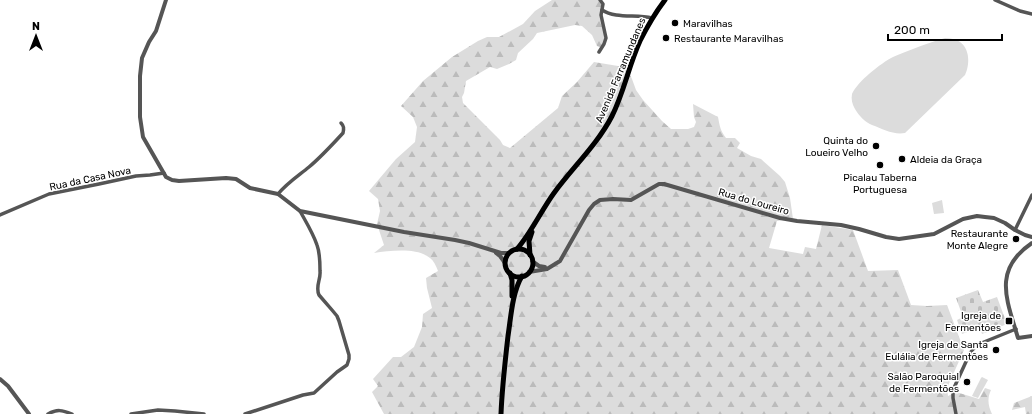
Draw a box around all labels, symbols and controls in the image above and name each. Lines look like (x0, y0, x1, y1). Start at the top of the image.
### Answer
north arrow (16, 16, 56, 56)
street label: Avenida Farramundanes (593, 16, 649, 125)
scale bar (888, 16, 1002, 42)
marker: Maravilhas (670, 18, 680, 28)
place label: Maravilhas (683, 18, 733, 30)
text: N (32, 20, 40, 33)
text: 200 m (894, 23, 930, 37)
marker: Restaurante Maravilhas (661, 33, 671, 43)
place label: Restaurante Maravilhas (674, 33, 784, 45)
place label: Quinta do Loueiro Velho (805, 135, 868, 159)
marker: Quinta do Loueiro Velho (871, 141, 881, 151)
marker: Aldeia da Graça (897, 154, 907, 164)
place label: Aldeia da Graça (910, 154, 982, 166)
marker: Picalau Taberna Portuguesa (875, 160, 885, 170)
street label: Rua da Casa Nova (48, 164, 132, 193)
place label: Picalau Taberna Portuguesa (843, 172, 917, 196)
street label: Rua do Loureiro (717, 186, 791, 218)
place label: Restaurante Monte Alegre (947, 228, 1008, 252)
marker: Restaurante Monte Alegre (1011, 234, 1021, 244)
place label: Igreja de Fermentões (945, 310, 1001, 334)
marker: Igreja de Fermentões (1004, 316, 1014, 326)
place label: Igreja de Santa Eulália de Fermentões (885, 339, 988, 363)
marker: Igreja de Santa Eulália de Fermentões (991, 345, 1001, 355)
place label: Salão Paroquial de Fermentões (887, 371, 959, 395)
marker: Salão Paroquial de Fermentões (962, 377, 972, 387)

